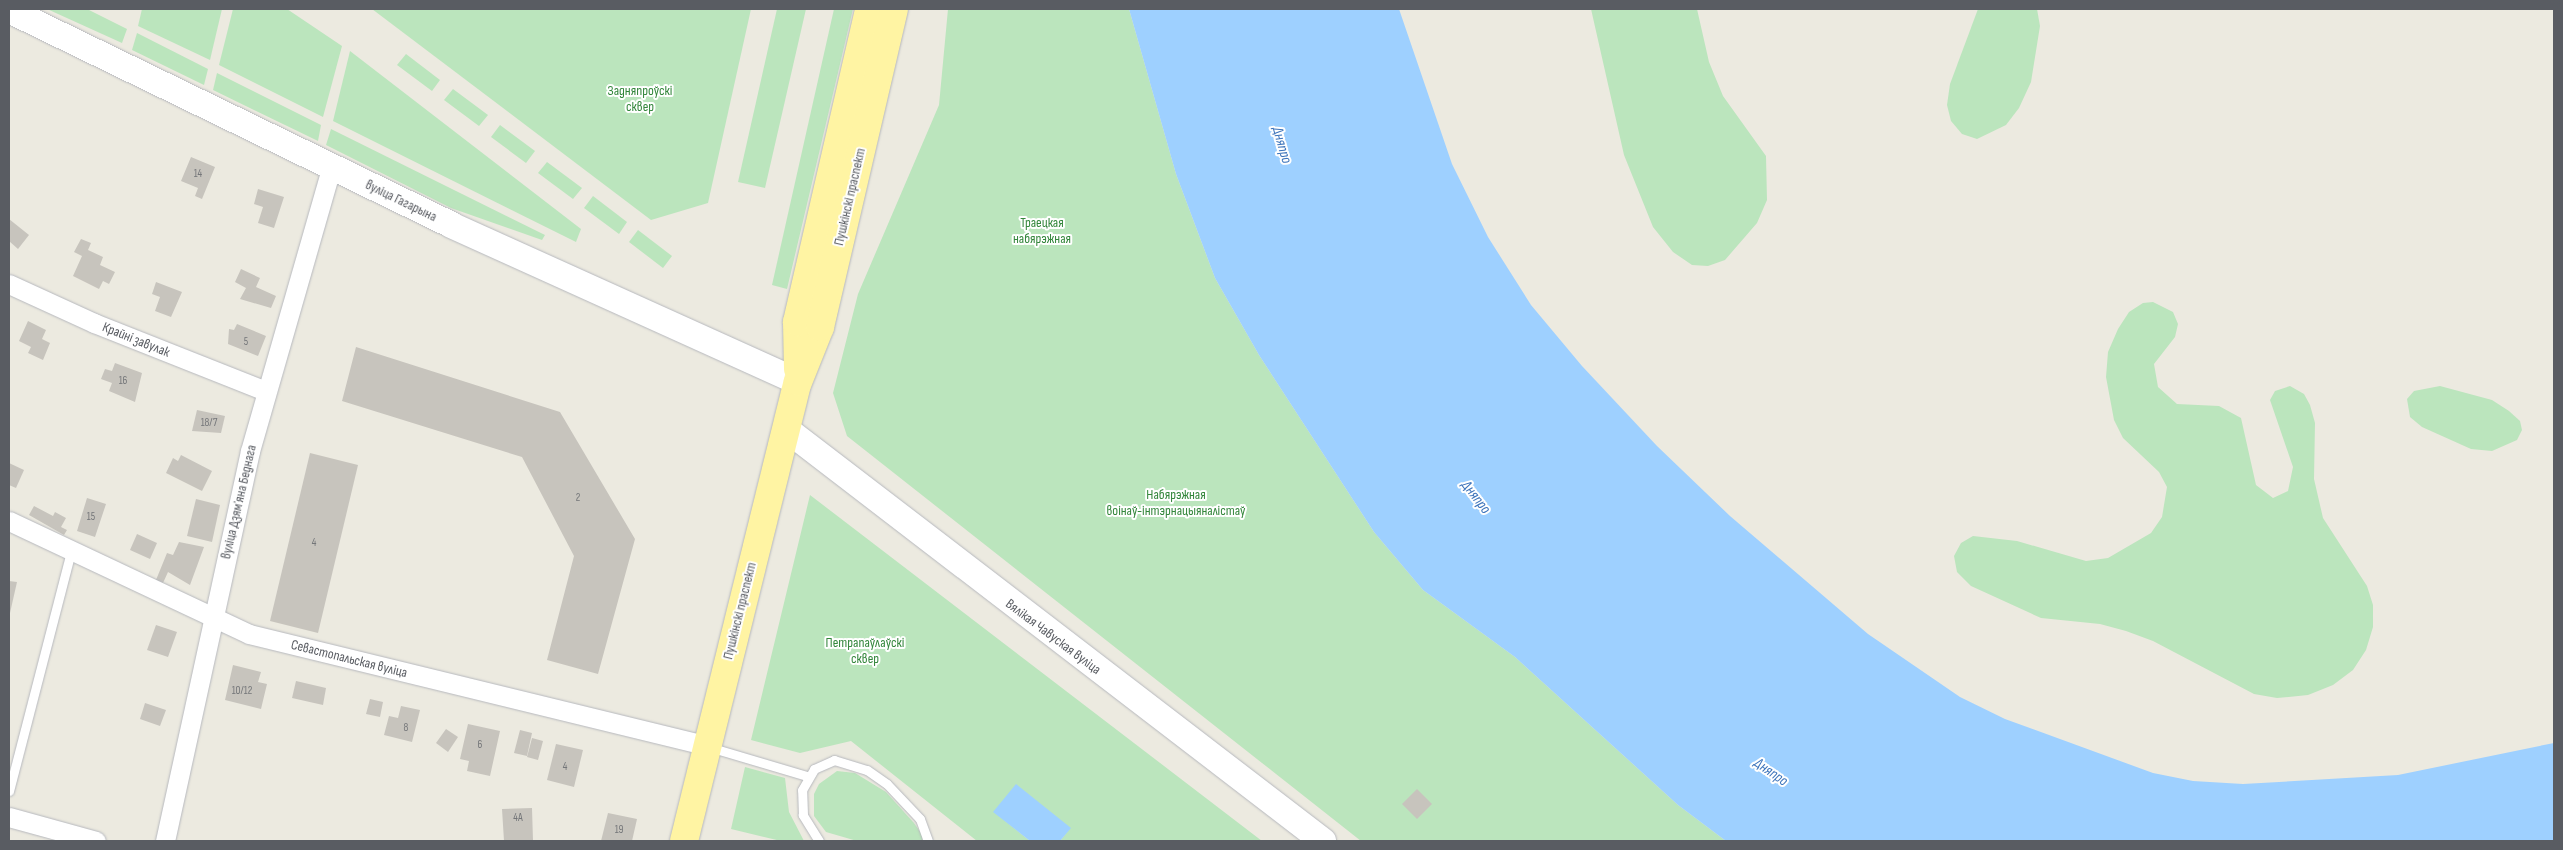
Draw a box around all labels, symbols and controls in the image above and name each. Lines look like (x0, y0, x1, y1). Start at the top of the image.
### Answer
park label: Задняпроўскі сквер (608, 83, 672, 115)
water label: Дняпро (1268, 125, 1296, 165)
street label: Пушкінскі праспект (831, 147, 869, 247)
house number: 14 (194, 167, 202, 181)
street label: вуліца Гагарына (363, 176, 439, 226)
park label: Траецкая набярэжная (1013, 215, 1071, 248)
street label: Крайні завулак (100, 319, 172, 361)
house number: 5 (244, 335, 248, 349)
house number: 16 (119, 374, 127, 388)
house number: 18/7 (201, 416, 217, 430)
street label: вуліца Дзямʼяна Беднага (218, 443, 260, 561)
water label: Дняпро (1457, 477, 1495, 517)
park label: Набярэжная воінаў-інтэрнацыяналістаў (1107, 487, 1245, 520)
house number: 2 (576, 491, 580, 505)
house number: 15 (87, 510, 95, 524)
house number: 4 (312, 536, 316, 550)
street label: Пушкінскі праспект (720, 561, 760, 661)
street label: Вялікая Чавуская вуліца (1002, 596, 1104, 678)
park label: Петрапаўлаўскі сквер (826, 635, 904, 668)
street label: Севастопальская вуліца (289, 636, 409, 682)
house number: 10/12 (232, 684, 252, 698)
house number: 8 (404, 721, 408, 735)
house number: 6 (478, 738, 482, 752)
water label: Дняпро (1750, 754, 1792, 790)
house number: 4 (563, 760, 567, 774)
house number: 4А (513, 811, 523, 825)
house number: 19 (615, 823, 623, 837)

